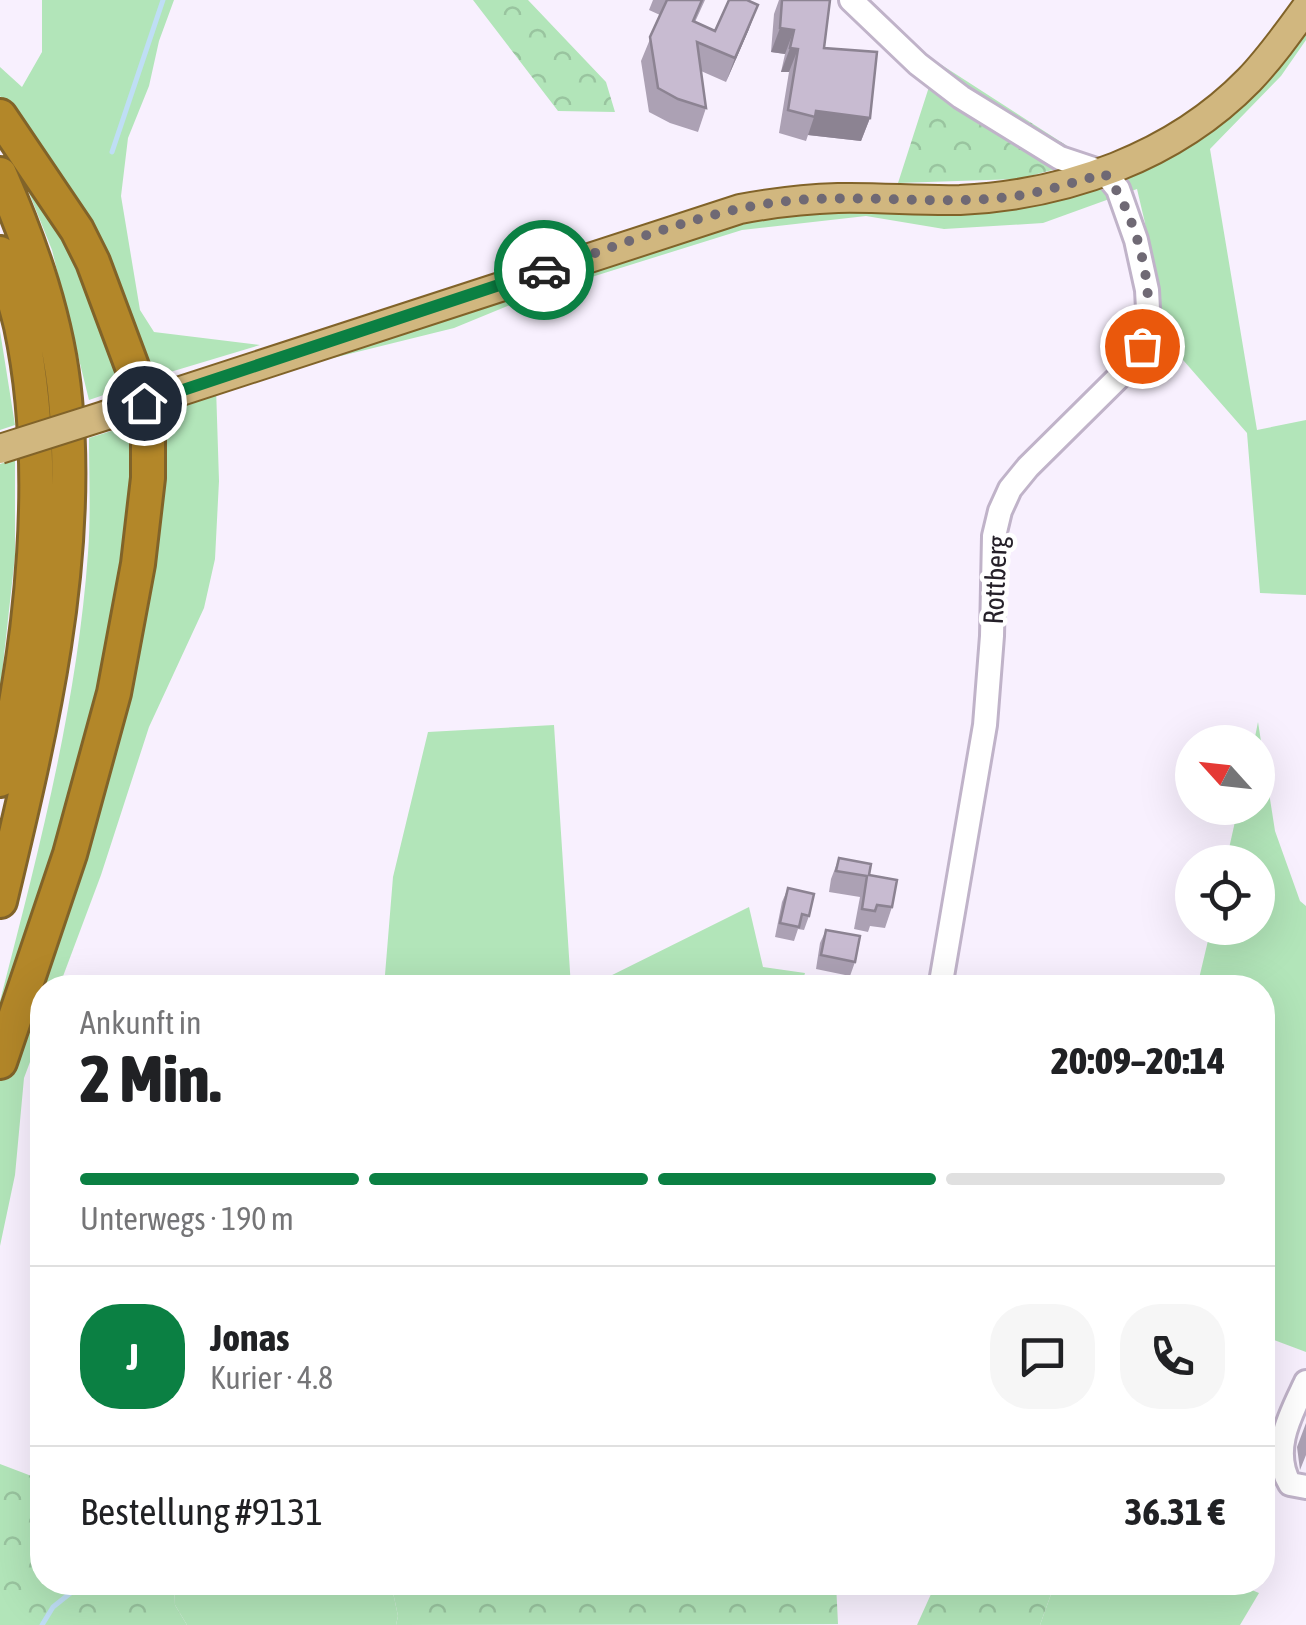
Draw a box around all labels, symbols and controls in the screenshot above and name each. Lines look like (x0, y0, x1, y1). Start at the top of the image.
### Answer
courier (494, 220, 594, 320)
icon: car (517, 243, 572, 298)
pin (1100, 304, 1185, 389)
icon: bag (1115, 319, 1170, 374)
pin (102, 361, 187, 446)
icon: home (117, 376, 172, 431)
street label: Rottberg (977, 535, 1013, 625)
north arrow (1175, 725, 1275, 825)
map controls (1175, 725, 1275, 945)
button: locate (1175, 845, 1275, 945)
text: Ankunft in (80, 1004, 202, 1041)
text: 20:09–20:14 (1051, 1039, 1225, 1082)
text: 2 Min. (80, 1041, 221, 1116)
text: Unterwegs · 190 m (80, 1200, 294, 1237)
button: chat (990, 1304, 1095, 1409)
button: phone (1120, 1304, 1225, 1409)
text: Jonas (210, 1316, 290, 1359)
text: J (126, 1335, 139, 1378)
text: Kurier · 4.8 (210, 1359, 333, 1396)
text: Bestellung #9131 (80, 1490, 323, 1533)
text: 36.31 € (1124, 1490, 1225, 1533)

